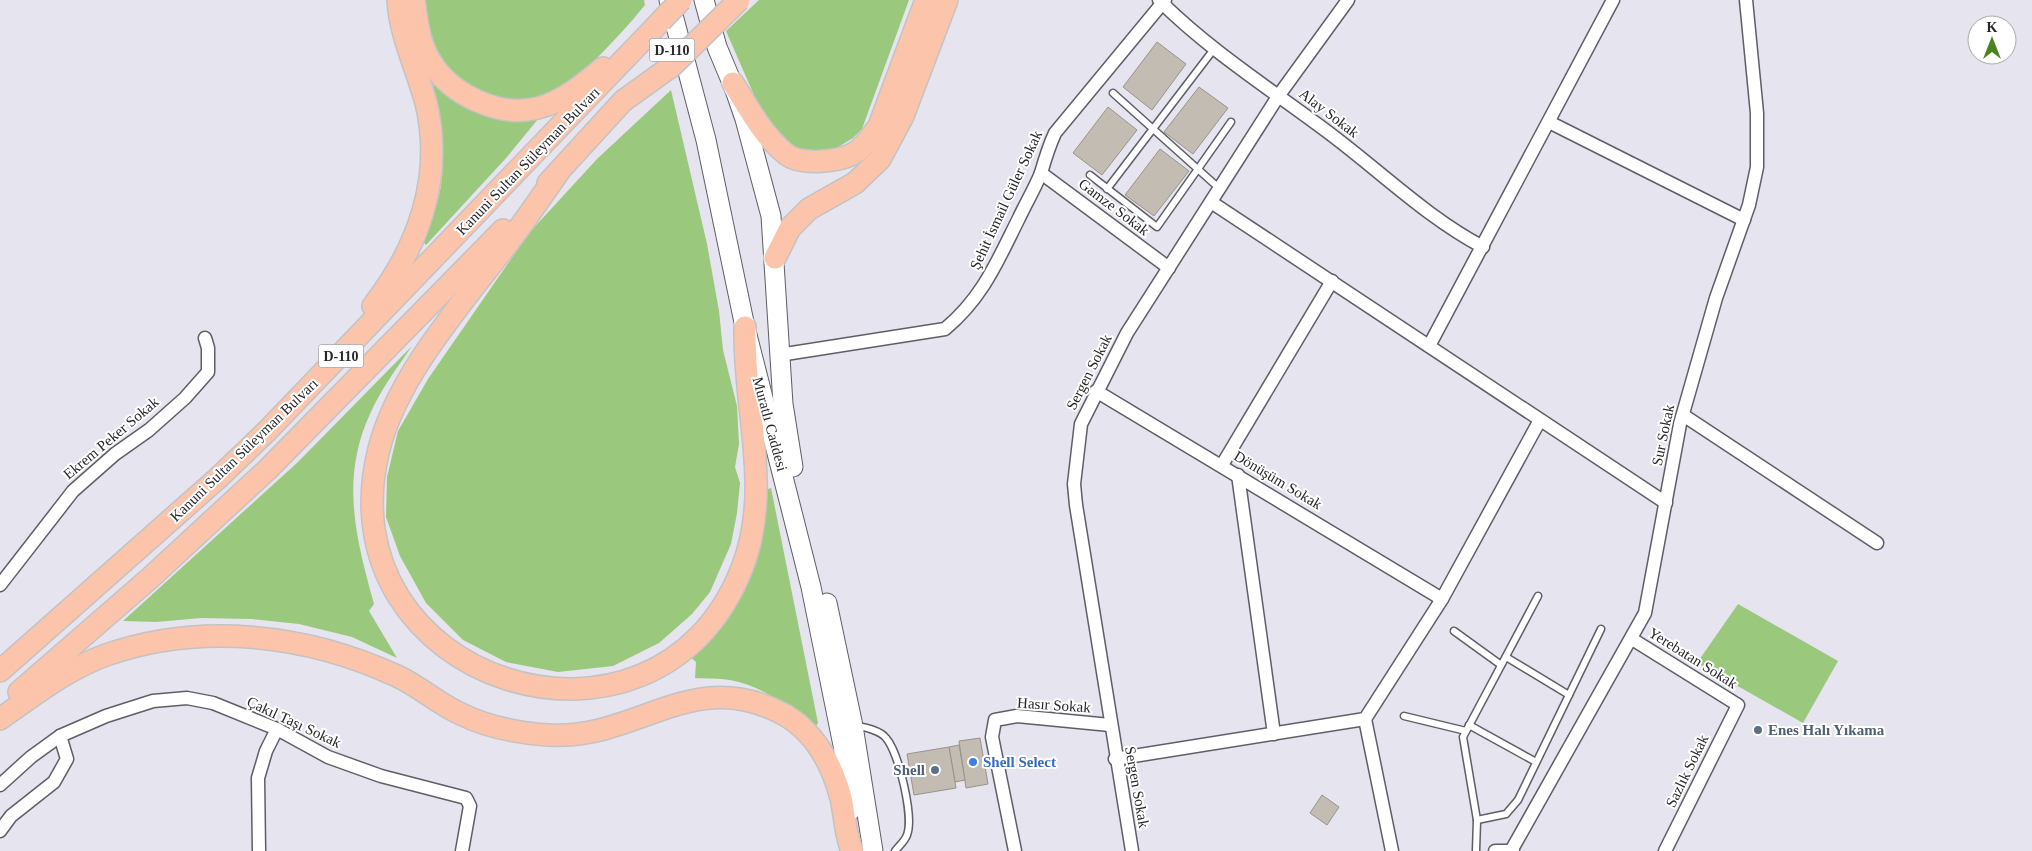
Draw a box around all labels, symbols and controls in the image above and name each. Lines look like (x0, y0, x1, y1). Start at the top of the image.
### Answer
north arrow (1967, 15, 2017, 65)
text: K (1987, 20, 1998, 35)
road number: D-110 (650, 38, 694, 62)
street label: Kanuni Sultan Süleyman Bulvarı (453, 84, 603, 238)
street label: Alay Sokak (1296, 85, 1362, 141)
street label: Şehit İsmail Güler Sokak (967, 128, 1045, 272)
street label: Gamze Sokak (1076, 175, 1153, 239)
street label: Sergen Sokak (1063, 331, 1115, 412)
road number: D-110 (318, 344, 364, 368)
street label: Kanuni Sultan Süleyman Bulvarı (167, 375, 321, 525)
street label: Muratlı Caddesi (750, 375, 790, 473)
street label: Ekrem Peker Sokak (60, 393, 162, 482)
street label: Sur Sokak (1649, 402, 1677, 467)
street label: Dönüşüm Sokak (1231, 447, 1325, 513)
street label: Yerebatan Sokak (1646, 624, 1741, 692)
street label: Çakıl Taşı Sokak (244, 693, 344, 751)
street label: Hasır Sokak (1017, 694, 1092, 716)
place label: Enes Halı Yıkama (1768, 722, 1885, 738)
marker: Enes Halı Yıkama (1752, 724, 1764, 736)
street label: Sazlık Sokak (1663, 732, 1712, 810)
street label: Sergen Sokak (1122, 745, 1152, 830)
place label: Shell Select (983, 754, 1056, 770)
marker: Shell Select (967, 756, 979, 768)
place label: Shell (893, 762, 925, 778)
marker: Shell (929, 764, 941, 776)

